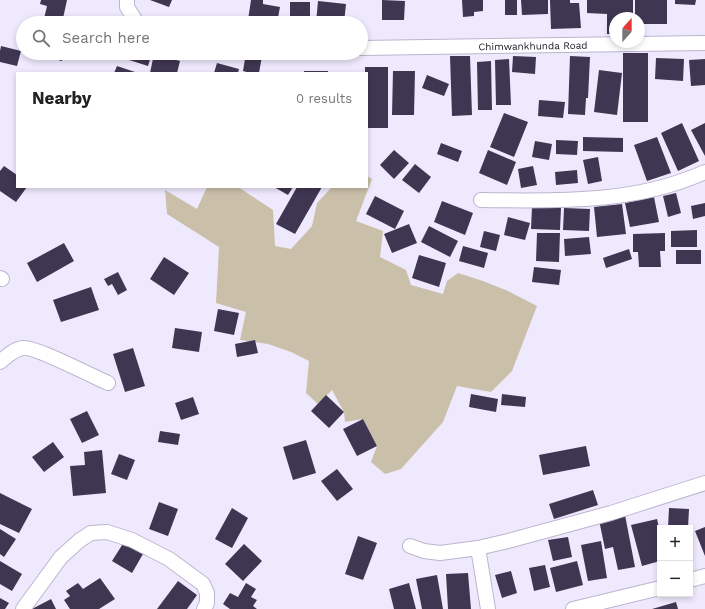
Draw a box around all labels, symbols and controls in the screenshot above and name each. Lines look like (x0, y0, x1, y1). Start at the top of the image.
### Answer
north arrow (609, 12, 645, 48)
search box (16, 16, 368, 60)
icon: search (30, 27, 52, 49)
text: Search here (62, 29, 150, 47)
street label: Chimwankhunda Road (478, 40, 588, 52)
text: Nearby (32, 88, 91, 108)
text: 0 results (296, 91, 352, 106)
map controls (657, 525, 693, 597)
button: + (657, 525, 693, 561)
button: − (657, 561, 693, 597)

